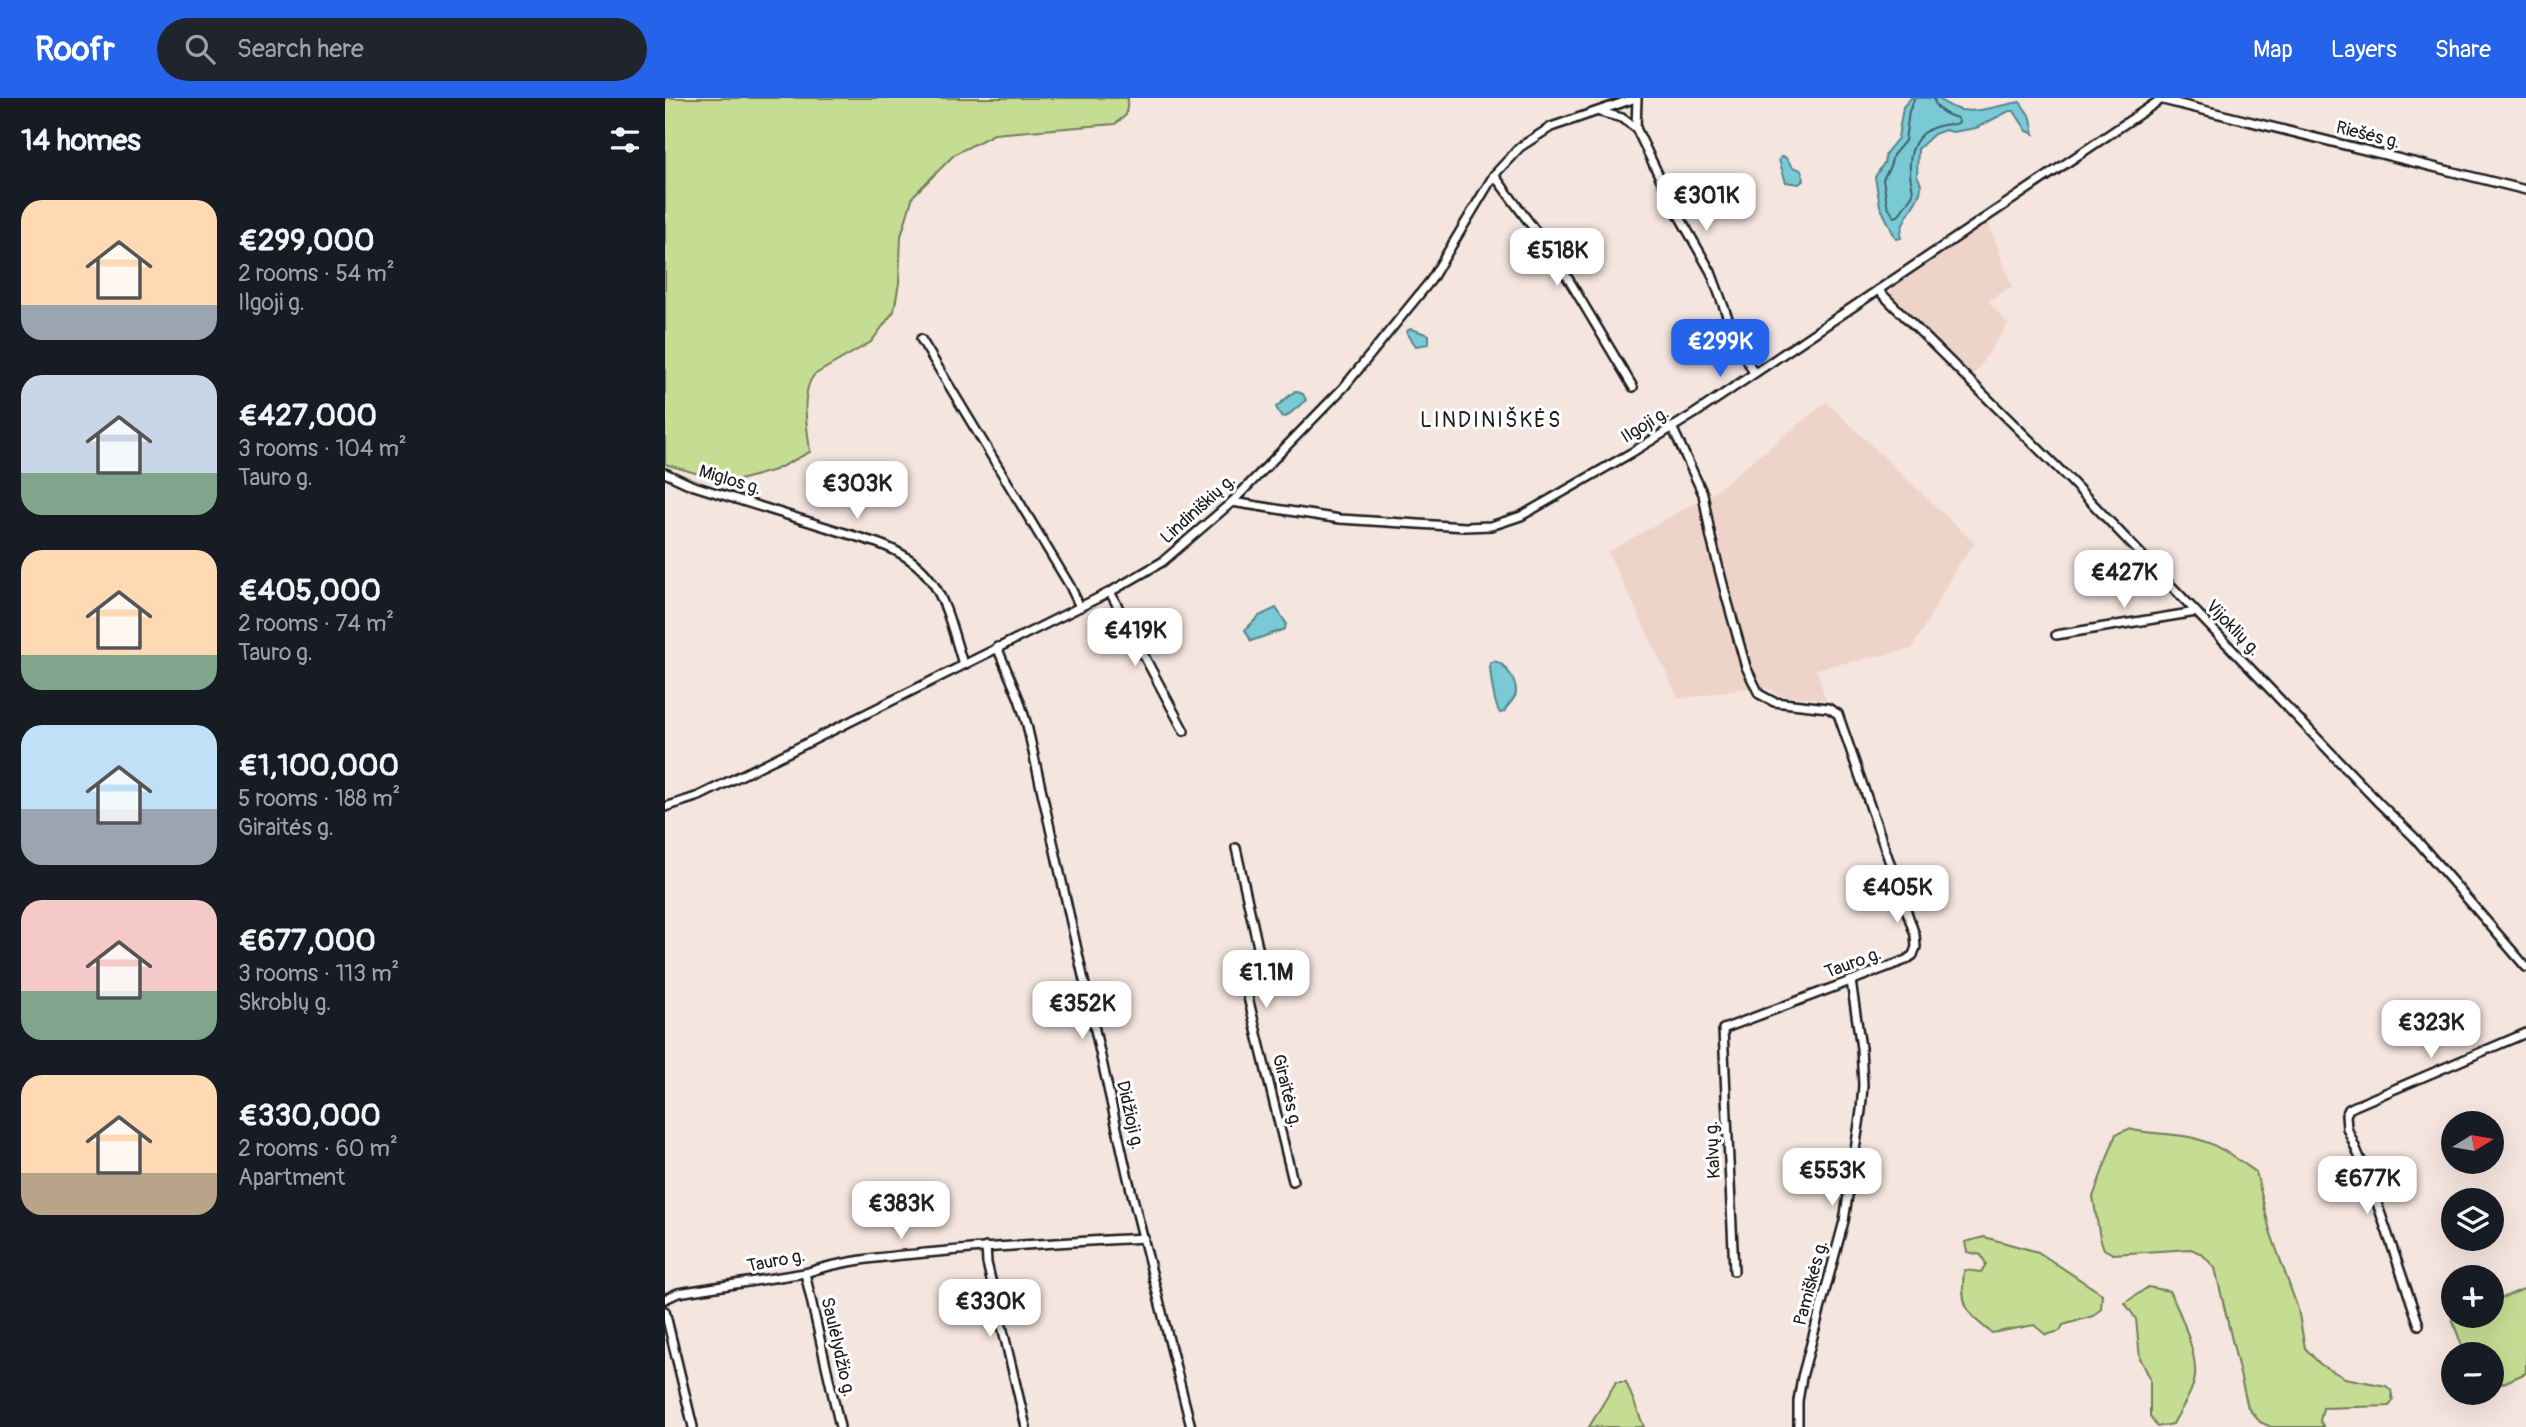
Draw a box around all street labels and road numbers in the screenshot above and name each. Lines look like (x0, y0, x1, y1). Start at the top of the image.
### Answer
street label: Riešės g. (2334, 116, 2402, 154)
street label: Ilgoji g. (1617, 401, 1673, 449)
street label: Miglos g. (696, 460, 764, 500)
street label: Lindiniškių g. (1156, 469, 1240, 549)
street label: Vijoklių g. (2201, 595, 2265, 661)
street label: Tauro g. (1822, 942, 1884, 984)
street label: Giraitės g. (1267, 1052, 1307, 1130)
street label: Didžioji g. (1111, 1078, 1149, 1152)
street label: Kalvų g. (1700, 1121, 1726, 1179)
street label: Pamiškės g. (1789, 1238, 1833, 1328)
street label: Tauro g. (745, 1244, 807, 1278)
street label: Saulėlydžio g. (815, 1295, 861, 1399)

